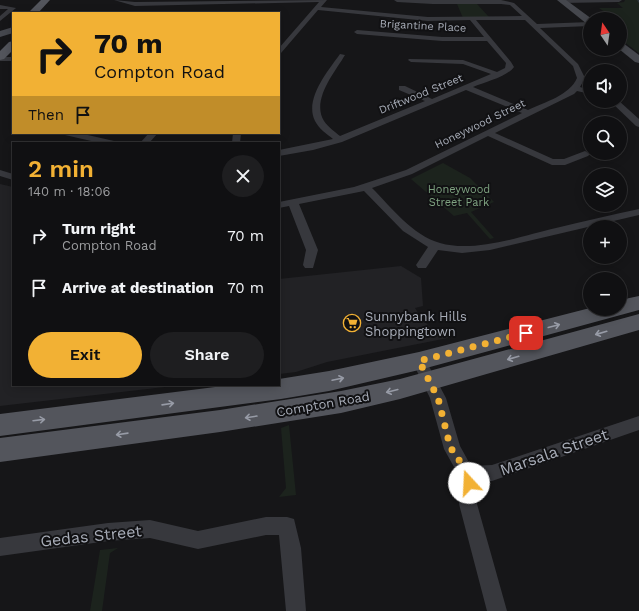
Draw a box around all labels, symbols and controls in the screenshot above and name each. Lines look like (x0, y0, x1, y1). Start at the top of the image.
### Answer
north arrow (583, 12, 627, 56)
map controls (583, 12, 627, 316)
street label: Brigantine Place (379, 17, 467, 35)
text: 70 m (94, 27, 163, 60)
icon: right (28, 28, 80, 80)
text: Compton Road (94, 61, 225, 82)
button: sound (583, 64, 627, 108)
street label: Driftwood Street (377, 71, 465, 117)
street label: Honeywood Street (433, 96, 528, 152)
icon: arrive (72, 104, 94, 126)
text: Then (28, 106, 64, 124)
button: search (583, 116, 627, 160)
text: 2 min (28, 155, 94, 183)
button: close (222, 155, 264, 197)
button: layers (583, 168, 627, 212)
park label: Honeywood Street Park (428, 183, 490, 209)
text: 140 m · 18:06 (28, 184, 110, 199)
text: Turn right (62, 220, 135, 238)
button: + (583, 220, 627, 264)
icon: right (28, 225, 50, 247)
text: 70 m (227, 227, 264, 245)
text: Compton Road (62, 238, 157, 253)
button: − (583, 272, 627, 316)
icon: arrive (28, 277, 50, 299)
text: Arrive at destination (62, 279, 214, 297)
text: 70 m (227, 279, 264, 297)
place label: Sunnybank Hills Shoppingtown (365, 309, 467, 339)
supermarket icon: Sunnybank Hills Shoppingtown (342, 313, 362, 333)
pin (509, 316, 543, 350)
one-way arrow (547, 321, 560, 329)
icon: arrive (515, 322, 537, 344)
one-way arrow (595, 330, 608, 337)
button: Exit (28, 332, 142, 378)
button: Share (150, 332, 264, 378)
one-way arrow (506, 355, 519, 362)
one-way arrow (331, 375, 344, 383)
street label: Compton Road (275, 388, 371, 420)
one-way arrow (386, 388, 399, 395)
one-way arrow (161, 400, 174, 408)
one-way arrow (244, 413, 257, 421)
one-way arrow (32, 417, 45, 424)
street label: Marsala Street (497, 424, 611, 479)
one-way arrow (116, 430, 129, 438)
position arrow (448, 462, 490, 504)
street label: Gedas Street (39, 521, 143, 551)

